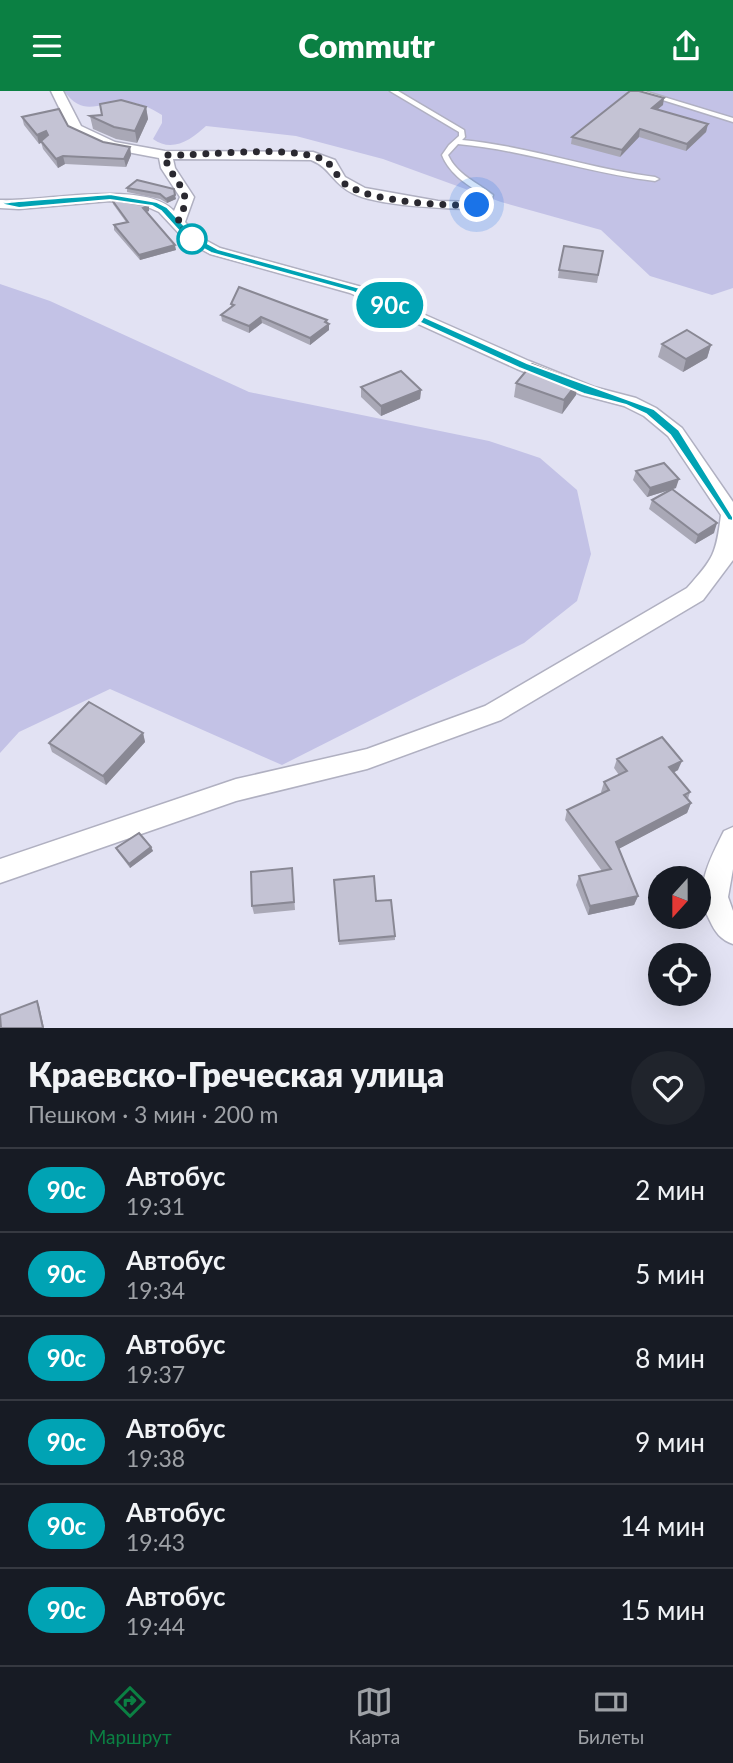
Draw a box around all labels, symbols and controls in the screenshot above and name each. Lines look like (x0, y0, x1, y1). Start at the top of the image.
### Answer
text: Commutr (298, 26, 435, 65)
icon: menu (28, 27, 66, 65)
icon: share (667, 27, 705, 65)
your location (459, 187, 494, 222)
unlabelled marker (177, 224, 207, 254)
line badge: 90с (350, 282, 430, 328)
text: 90с (370, 290, 410, 319)
north arrow (648, 866, 710, 929)
map controls (648, 866, 711, 1006)
button: locate (648, 943, 711, 1006)
button: heart (631, 1051, 705, 1125)
text: Краевско-Греческая улица (28, 1054, 444, 1094)
text: Пешком · 3 мин · 200 m (28, 1100, 278, 1128)
text: Автобус (126, 1160, 225, 1192)
text: 2 мин (635, 1174, 705, 1206)
text: 90с (47, 1175, 86, 1204)
text: 19:31 (126, 1192, 185, 1220)
text: Автобус (126, 1244, 225, 1276)
text: 5 мин (635, 1258, 705, 1290)
text: 90с (47, 1259, 86, 1288)
text: 19:34 (126, 1276, 185, 1304)
text: Автобус (126, 1328, 225, 1360)
text: 8 мин (635, 1342, 705, 1374)
text: 90с (47, 1343, 86, 1372)
text: 19:37 (126, 1360, 185, 1388)
text: Автобус (126, 1412, 225, 1444)
text: 9 мин (635, 1426, 705, 1458)
text: 90с (47, 1427, 86, 1456)
text: 19:38 (126, 1444, 185, 1472)
text: Автобус (126, 1496, 225, 1528)
text: 14 мин (620, 1510, 705, 1542)
text: 90с (47, 1511, 86, 1540)
text: 19:43 (126, 1528, 185, 1556)
text: Автобус (126, 1580, 225, 1612)
text: 15 мин (620, 1594, 705, 1626)
text: 90с (47, 1595, 86, 1624)
text: 19:44 (126, 1612, 185, 1640)
tab: Маршрут (89, 1683, 172, 1748)
tab: Карта (349, 1683, 400, 1748)
tab: Билеты (577, 1683, 644, 1748)

